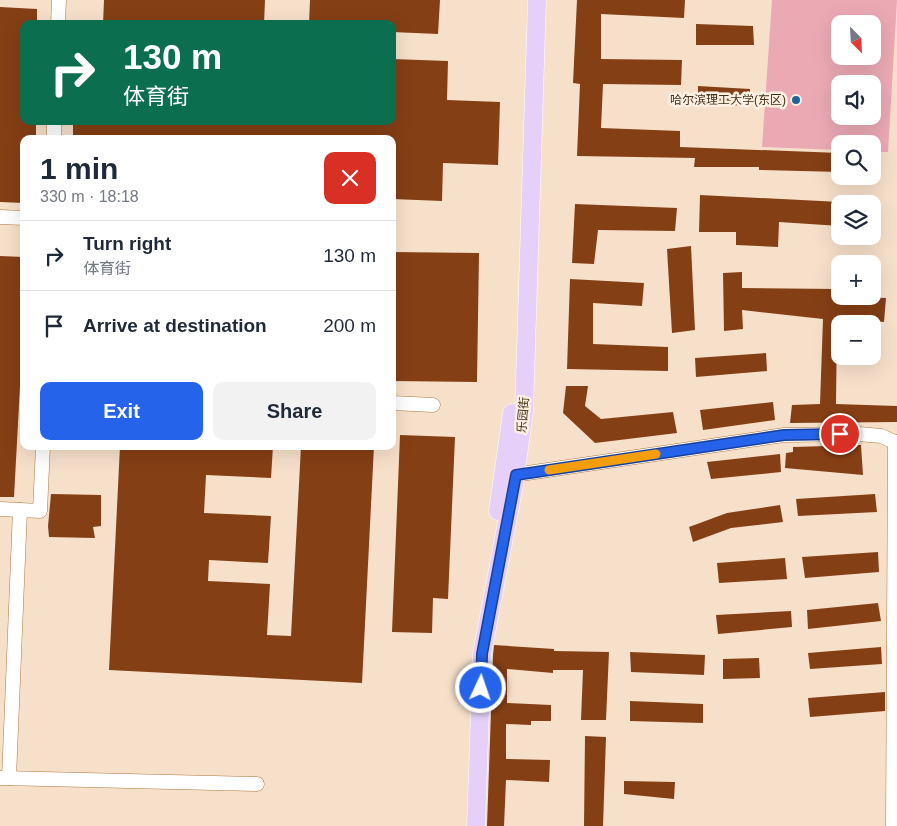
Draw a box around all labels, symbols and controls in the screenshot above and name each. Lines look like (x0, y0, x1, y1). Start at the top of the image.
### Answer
north arrow (831, 15, 881, 65)
map controls (831, 15, 881, 365)
text: 130 m (123, 37, 222, 76)
icon: right (40, 40, 105, 105)
button: sound (831, 75, 881, 125)
text: 体育街 (123, 84, 189, 109)
place label: 哈尔滨理工大学(东区) (670, 93, 786, 107)
marker: 哈尔滨理工大学(东区) (790, 94, 802, 106)
button: search (831, 135, 881, 185)
text: 1 min (40, 152, 118, 185)
button: close (324, 152, 376, 204)
text: 330 m · 18:18 (40, 188, 139, 205)
button: layers (831, 195, 881, 245)
text: Turn right (83, 233, 171, 254)
icon: right (40, 242, 68, 270)
text: 130 m (323, 245, 376, 266)
button: + (831, 255, 881, 305)
text: 体育街 (83, 260, 131, 277)
icon: arrive (40, 312, 68, 340)
text: Arrive at destination (83, 315, 267, 336)
text: 200 m (323, 315, 376, 336)
button: − (831, 315, 881, 365)
button: Exit (40, 382, 203, 440)
button: Share (213, 382, 376, 440)
street label: 乐园街 (514, 396, 532, 434)
pin (819, 413, 861, 455)
icon: arrive (826, 420, 854, 448)
position arrow (454, 661, 506, 713)

